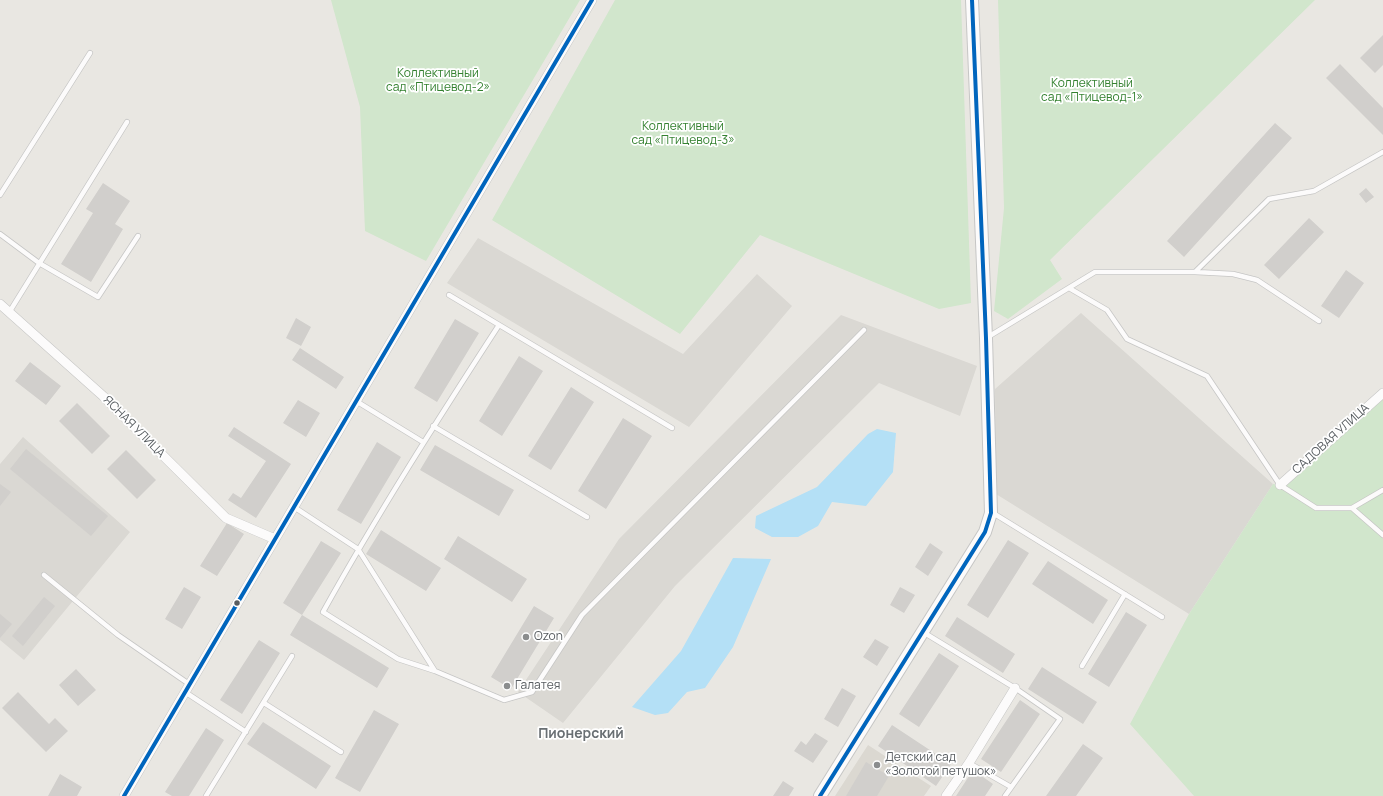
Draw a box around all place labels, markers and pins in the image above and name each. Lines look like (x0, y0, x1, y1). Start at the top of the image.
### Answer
unlabelled marker (232, 598, 242, 608)
place label: Ozon (534, 630, 563, 644)
marker: Ozon (521, 632, 531, 642)
place label: Галатея (515, 679, 560, 693)
marker: Галатея (502, 681, 512, 691)
place label: Детский сад «Золотой петушок» (885, 751, 996, 779)
marker: Детский сад «Золотой петушок» (872, 760, 882, 770)

